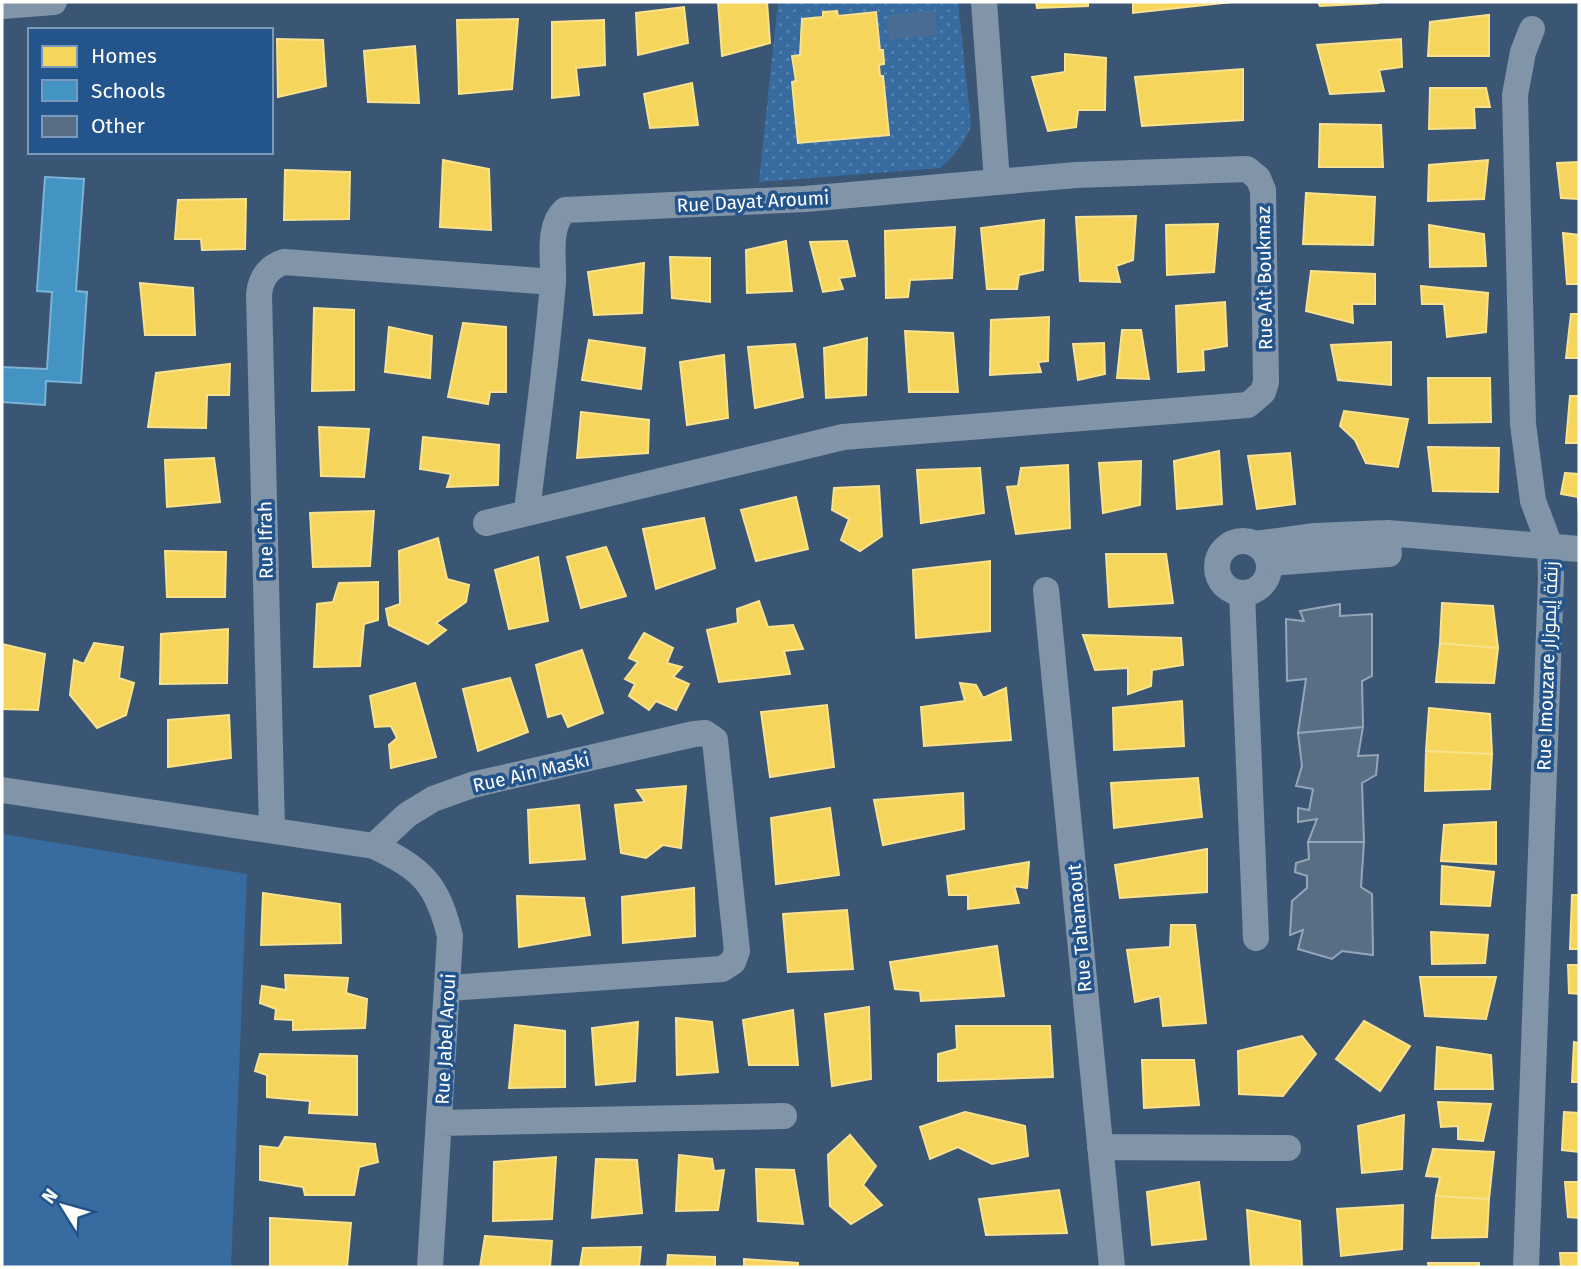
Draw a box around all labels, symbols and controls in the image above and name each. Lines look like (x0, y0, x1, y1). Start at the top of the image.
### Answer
legend (28, 28, 273, 154)
text: Homes (91, 43, 157, 69)
text: Schools (91, 78, 165, 104)
text: Other (91, 113, 145, 139)
street label: Rue Dayat Aroumi (676, 186, 830, 217)
street label: Rue Ait Boukmaz (1252, 206, 1277, 350)
street label: Rue Ifrah (253, 501, 278, 579)
street label: Rue Imouzare زنقة إيموزار (1532, 561, 1563, 771)
street label: Rue Ain Maski (470, 748, 592, 797)
street label: Rue Tahanaout (1062, 863, 1097, 993)
street label: Rue Jabel Aroui (431, 973, 460, 1105)
north arrow (28, 1171, 98, 1241)
text: N (37, 1184, 63, 1208)

